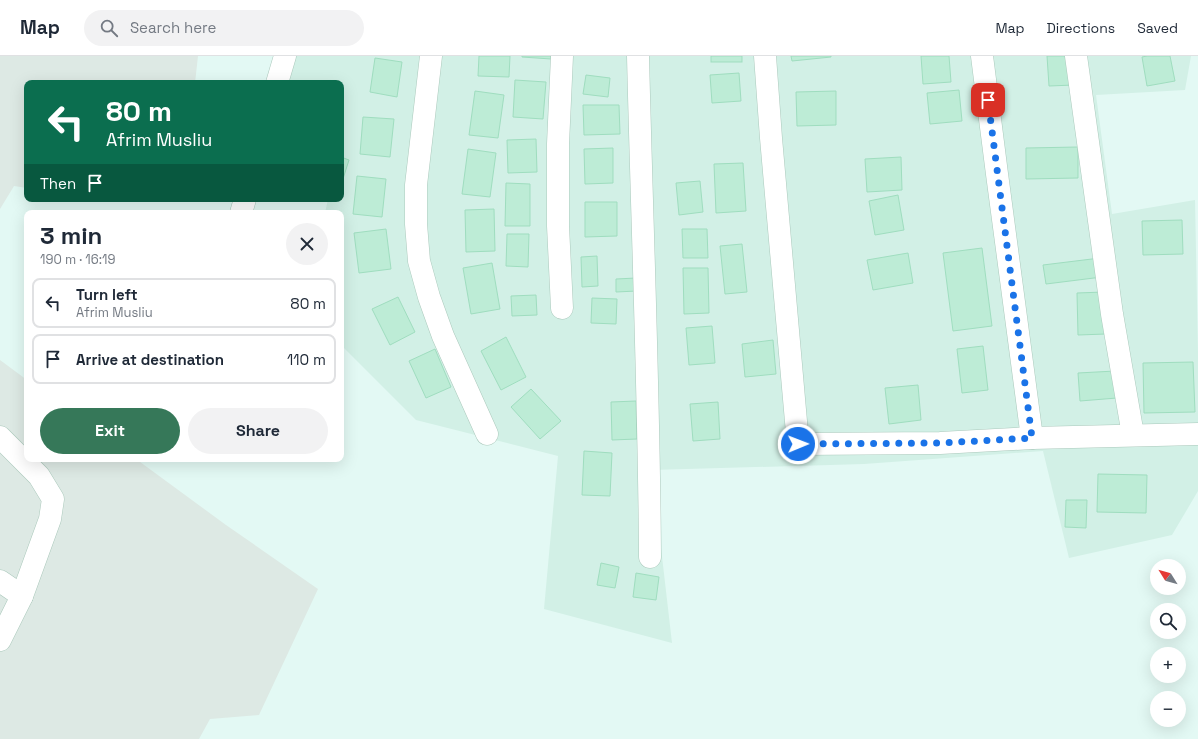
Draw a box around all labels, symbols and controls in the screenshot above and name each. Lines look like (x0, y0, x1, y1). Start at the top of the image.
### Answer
search box (84, 10, 364, 46)
text: Map (20, 15, 60, 40)
icon: search (98, 17, 120, 39)
text: Search here (130, 18, 216, 37)
text: Map (995, 19, 1025, 37)
text: Directions (1047, 19, 1115, 37)
text: Saved (1137, 19, 1178, 37)
pin (971, 83, 1005, 117)
icon: arrive (977, 89, 999, 111)
text: 80 m (106, 93, 172, 129)
icon: left (40, 96, 92, 148)
text: Afrim Musliu (106, 128, 212, 151)
icon: arrive (84, 172, 106, 194)
text: Then (40, 174, 76, 193)
text: 3 min (40, 220, 102, 251)
button: close (286, 223, 328, 265)
text: 190 m · 16:19 (40, 251, 115, 268)
text: Turn left (76, 285, 138, 304)
icon: left (42, 292, 64, 314)
text: 80 m (290, 294, 326, 313)
text: Afrim Musliu (76, 304, 153, 321)
icon: arrive (42, 348, 64, 370)
text: Arrive at destination (76, 350, 224, 369)
text: 110 m (287, 350, 326, 369)
button: Exit (40, 408, 180, 454)
button: Share (188, 408, 328, 454)
position arrow (777, 423, 819, 465)
north arrow (1150, 559, 1186, 595)
map controls (1150, 559, 1186, 727)
button: search (1150, 603, 1186, 639)
button: + (1150, 647, 1186, 683)
button: − (1150, 691, 1186, 727)

